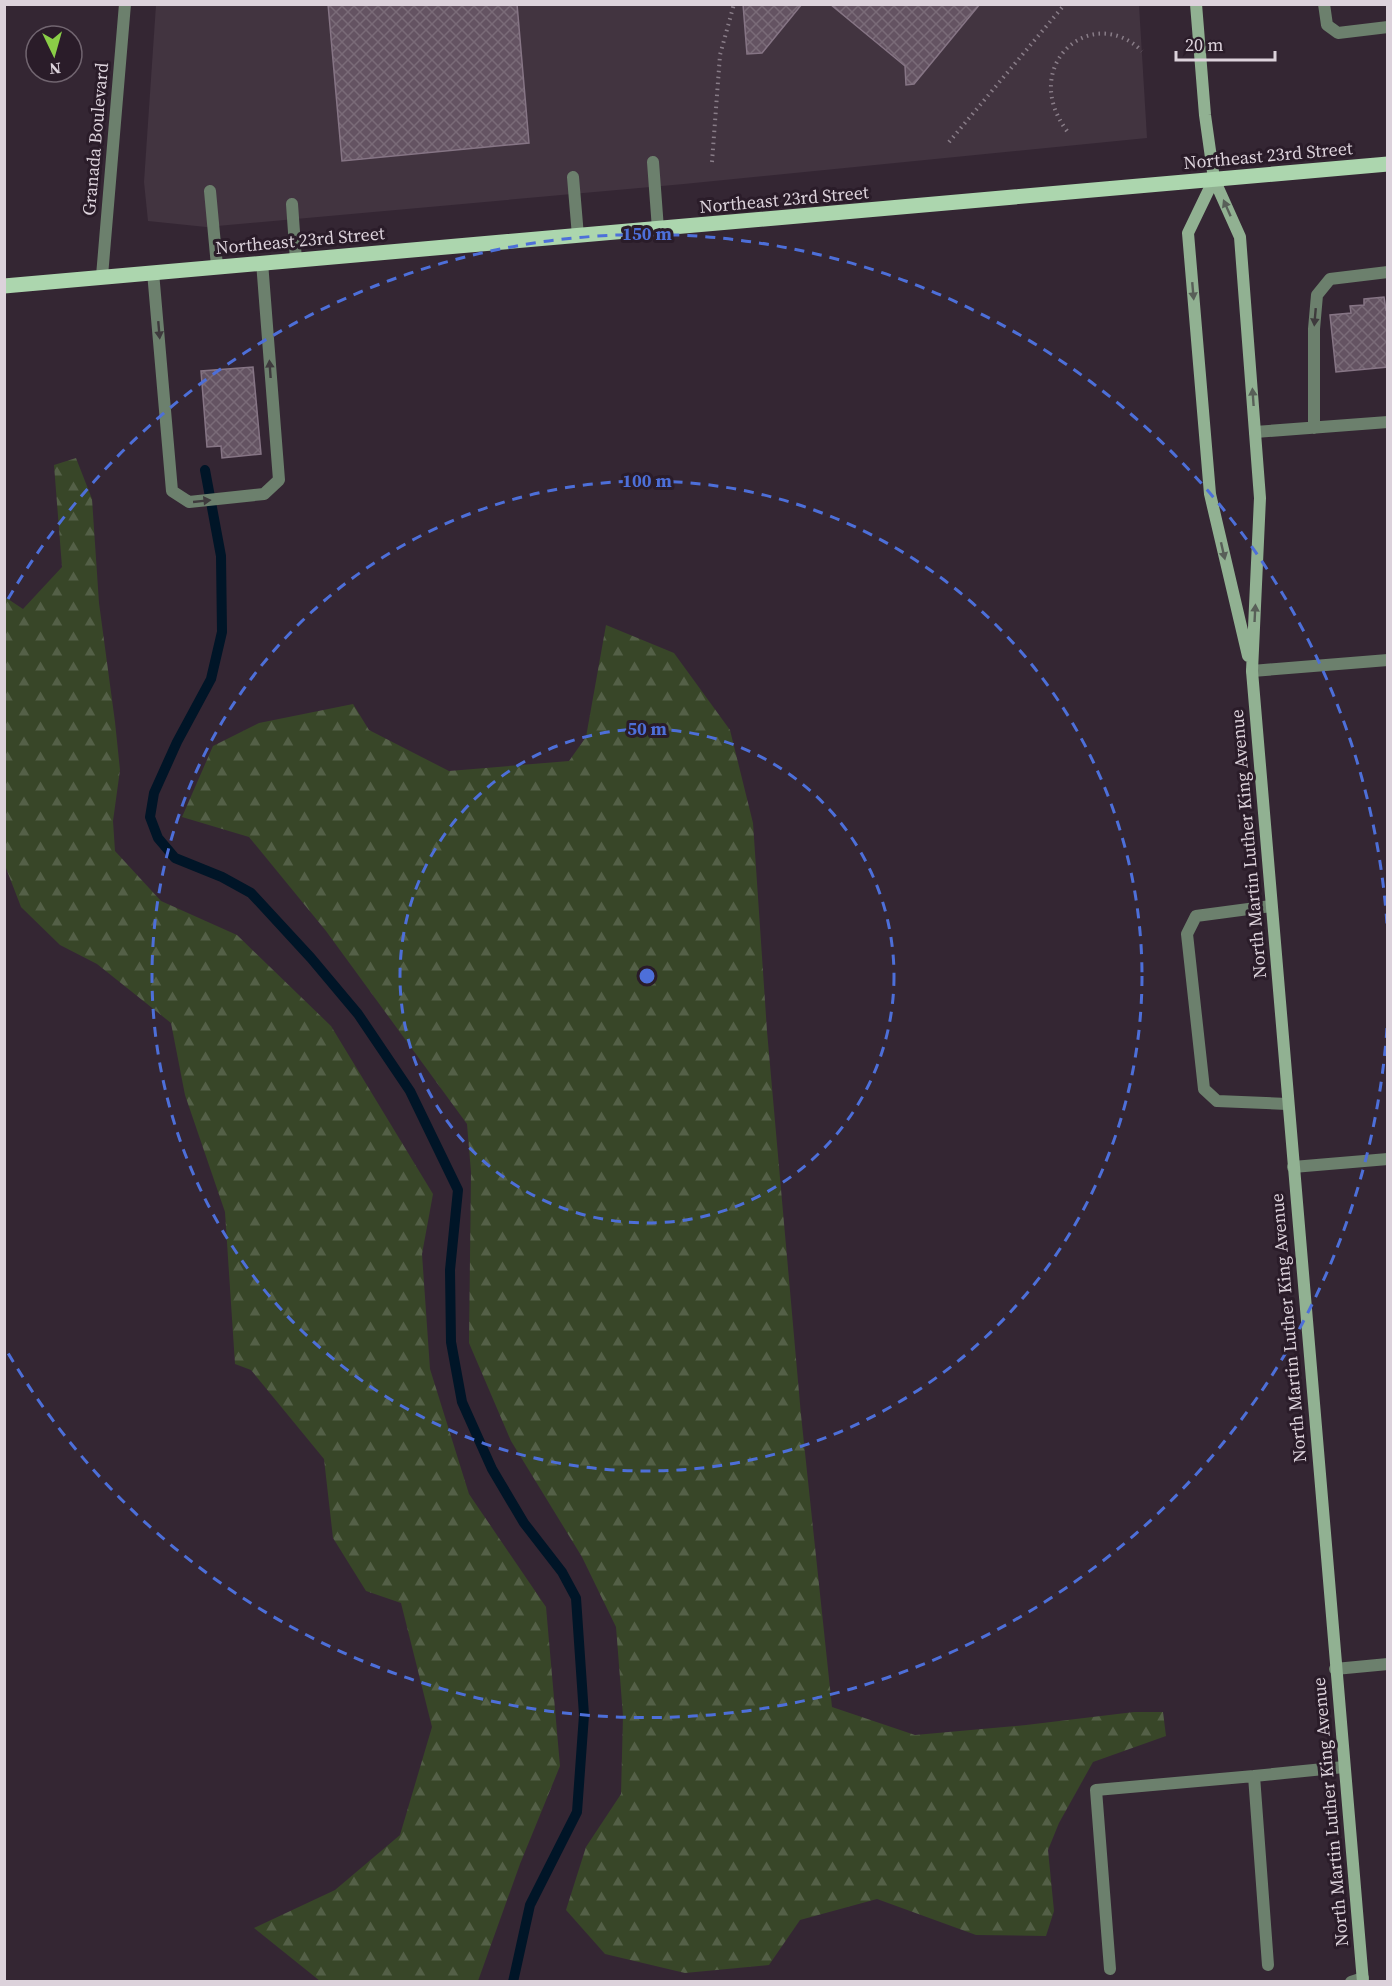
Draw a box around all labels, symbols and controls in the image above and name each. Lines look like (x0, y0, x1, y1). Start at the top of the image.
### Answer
north arrow (24, 24, 84, 84)
scale bar (1176, 24, 1275, 62)
text: 20 m (1185, 32, 1223, 57)
text: N (48, 57, 62, 80)
street label: Granada Boulevard (76, 61, 114, 217)
street label: Northeast 23rd Street (1182, 135, 1354, 175)
street label: Northeast 23rd Street (698, 179, 870, 219)
one-way arrow (1222, 199, 1232, 217)
street label: Northeast 23rd Street (214, 220, 386, 260)
text: 150 m (622, 221, 672, 246)
one-way arrow (1188, 281, 1198, 300)
one-way arrow (1310, 307, 1320, 326)
one-way arrow (154, 321, 164, 340)
one-way arrow (266, 359, 275, 378)
one-way arrow (1248, 388, 1257, 407)
text: 100 m (622, 468, 672, 493)
one-way arrow (192, 496, 211, 506)
one-way arrow (1219, 542, 1229, 560)
one-way arrow (1250, 603, 1259, 622)
street label: North Martin Luther King Avenue (1224, 708, 1272, 980)
text: 50 m (627, 716, 667, 741)
centre of rings (637, 966, 657, 986)
street label: North Martin Luther King Avenue (1264, 1192, 1312, 1464)
street label: North Martin Luther King Avenue (1306, 1676, 1354, 1948)

